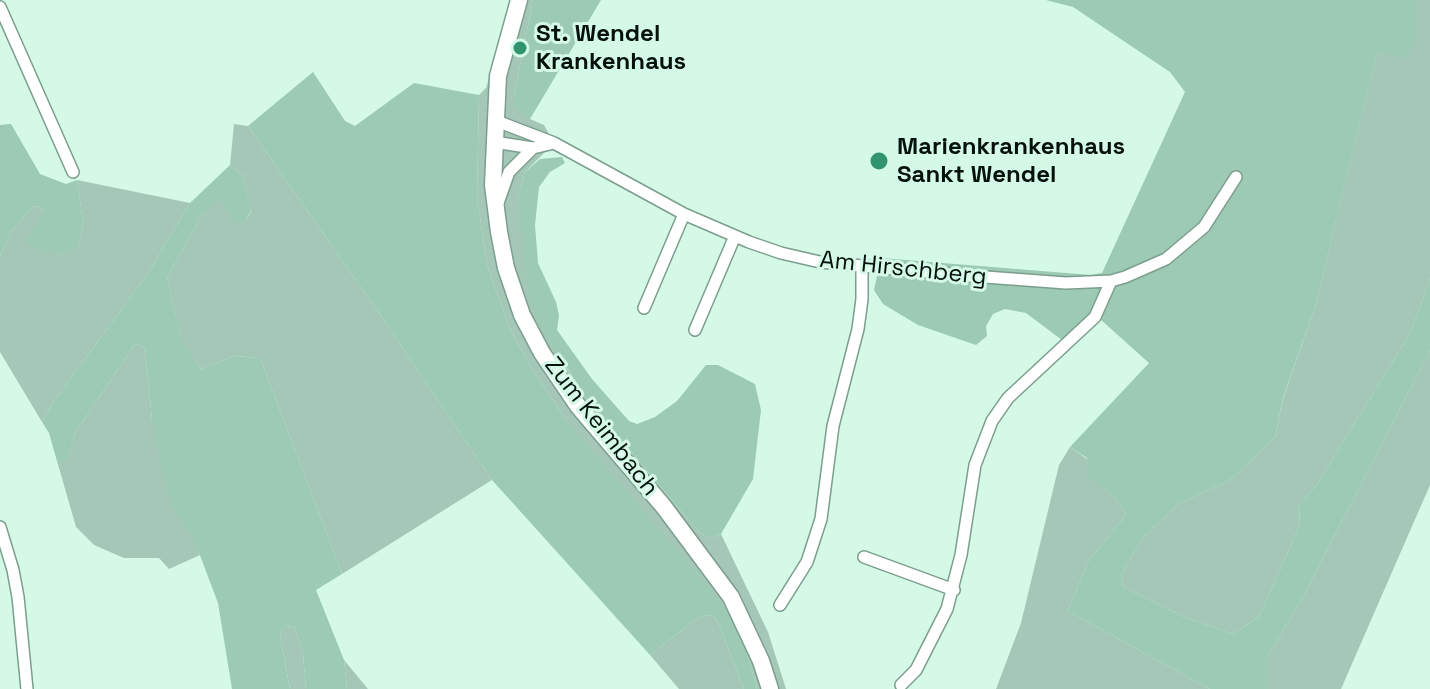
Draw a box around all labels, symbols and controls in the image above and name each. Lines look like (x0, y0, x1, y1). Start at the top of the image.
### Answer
place label: St. Wendel Krankenhaus (536, 20, 686, 76)
marker: St. Wendel Krankenhaus (511, 39, 529, 57)
place label: Marienkrankenhaus Sankt Wendel (897, 133, 1125, 189)
marker: Marienkrankenhaus Sankt Wendel (868, 150, 890, 172)
street label: Am Hirschberg (818, 246, 988, 292)
street label: Zum Keimbach (538, 352, 664, 502)

